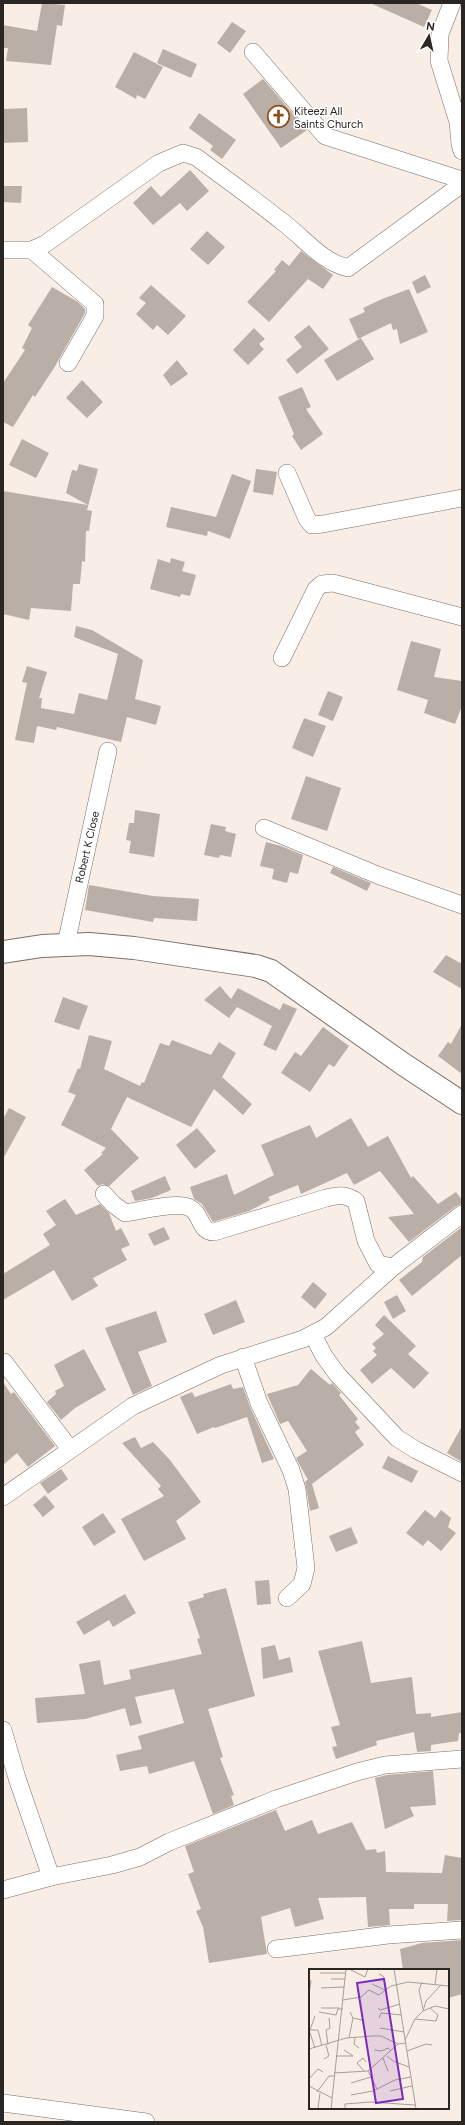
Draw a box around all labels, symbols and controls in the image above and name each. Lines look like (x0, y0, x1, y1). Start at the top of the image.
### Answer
north arrow (409, 16, 449, 56)
text: N (425, 20, 436, 34)
church icon: Kiteezi All Saints Church (266, 104, 292, 130)
place label: Kiteezi All Saints Church (294, 105, 363, 131)
street label: Robert K Close (73, 810, 102, 884)
inset map (309, 1969, 449, 2109)

